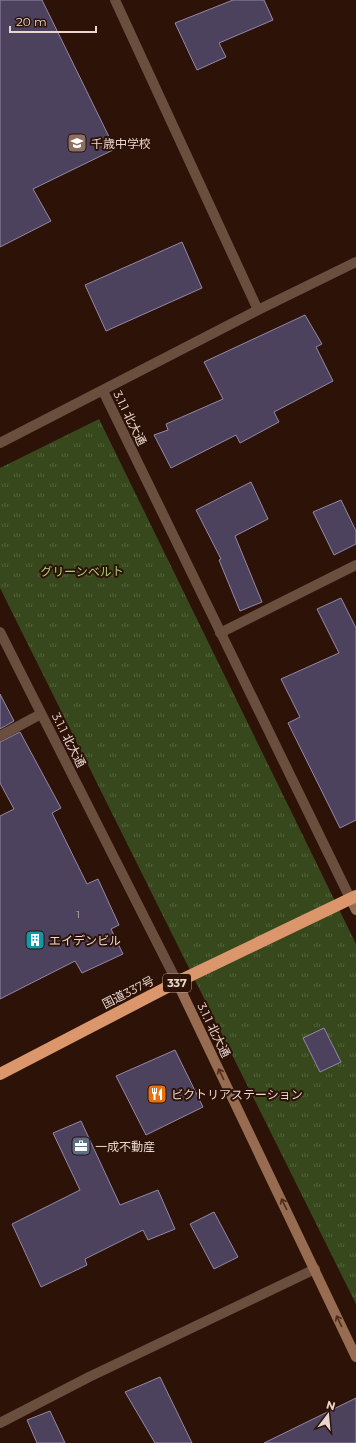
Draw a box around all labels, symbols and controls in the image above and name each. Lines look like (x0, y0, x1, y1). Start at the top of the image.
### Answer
scale bar (10, 8, 96, 34)
text: 20 m (16, 14, 47, 29)
school or university icon: 千歳中学校 (66, 132, 88, 154)
place label: 千歳中学校 (91, 136, 151, 151)
street label: 3.1.1 北大通 (110, 388, 150, 448)
park label: グリーンベルト (40, 564, 124, 579)
street label: 3.1.1 北大通 (49, 710, 89, 770)
house number: 1 (76, 908, 80, 921)
building icon: エイデンビル (24, 929, 46, 951)
place label: エイデンビル (49, 933, 121, 948)
street label: 国道337号 (99, 973, 157, 1011)
road number: 337 (163, 974, 191, 992)
street label: 3.1.1 北大通 (194, 1000, 234, 1060)
one-way arrow (217, 1068, 224, 1080)
restaurant icon: ビクトリアステーション (146, 1083, 168, 1105)
place label: ビクトリアステーション (171, 1087, 303, 1102)
office icon: 一成不動産 (70, 1135, 92, 1157)
place label: 一成不動産 (95, 1139, 155, 1154)
one-way arrow (280, 1198, 287, 1210)
one-way arrow (335, 1316, 342, 1328)
north arrow (308, 1395, 348, 1435)
text: N (325, 1397, 337, 1413)

